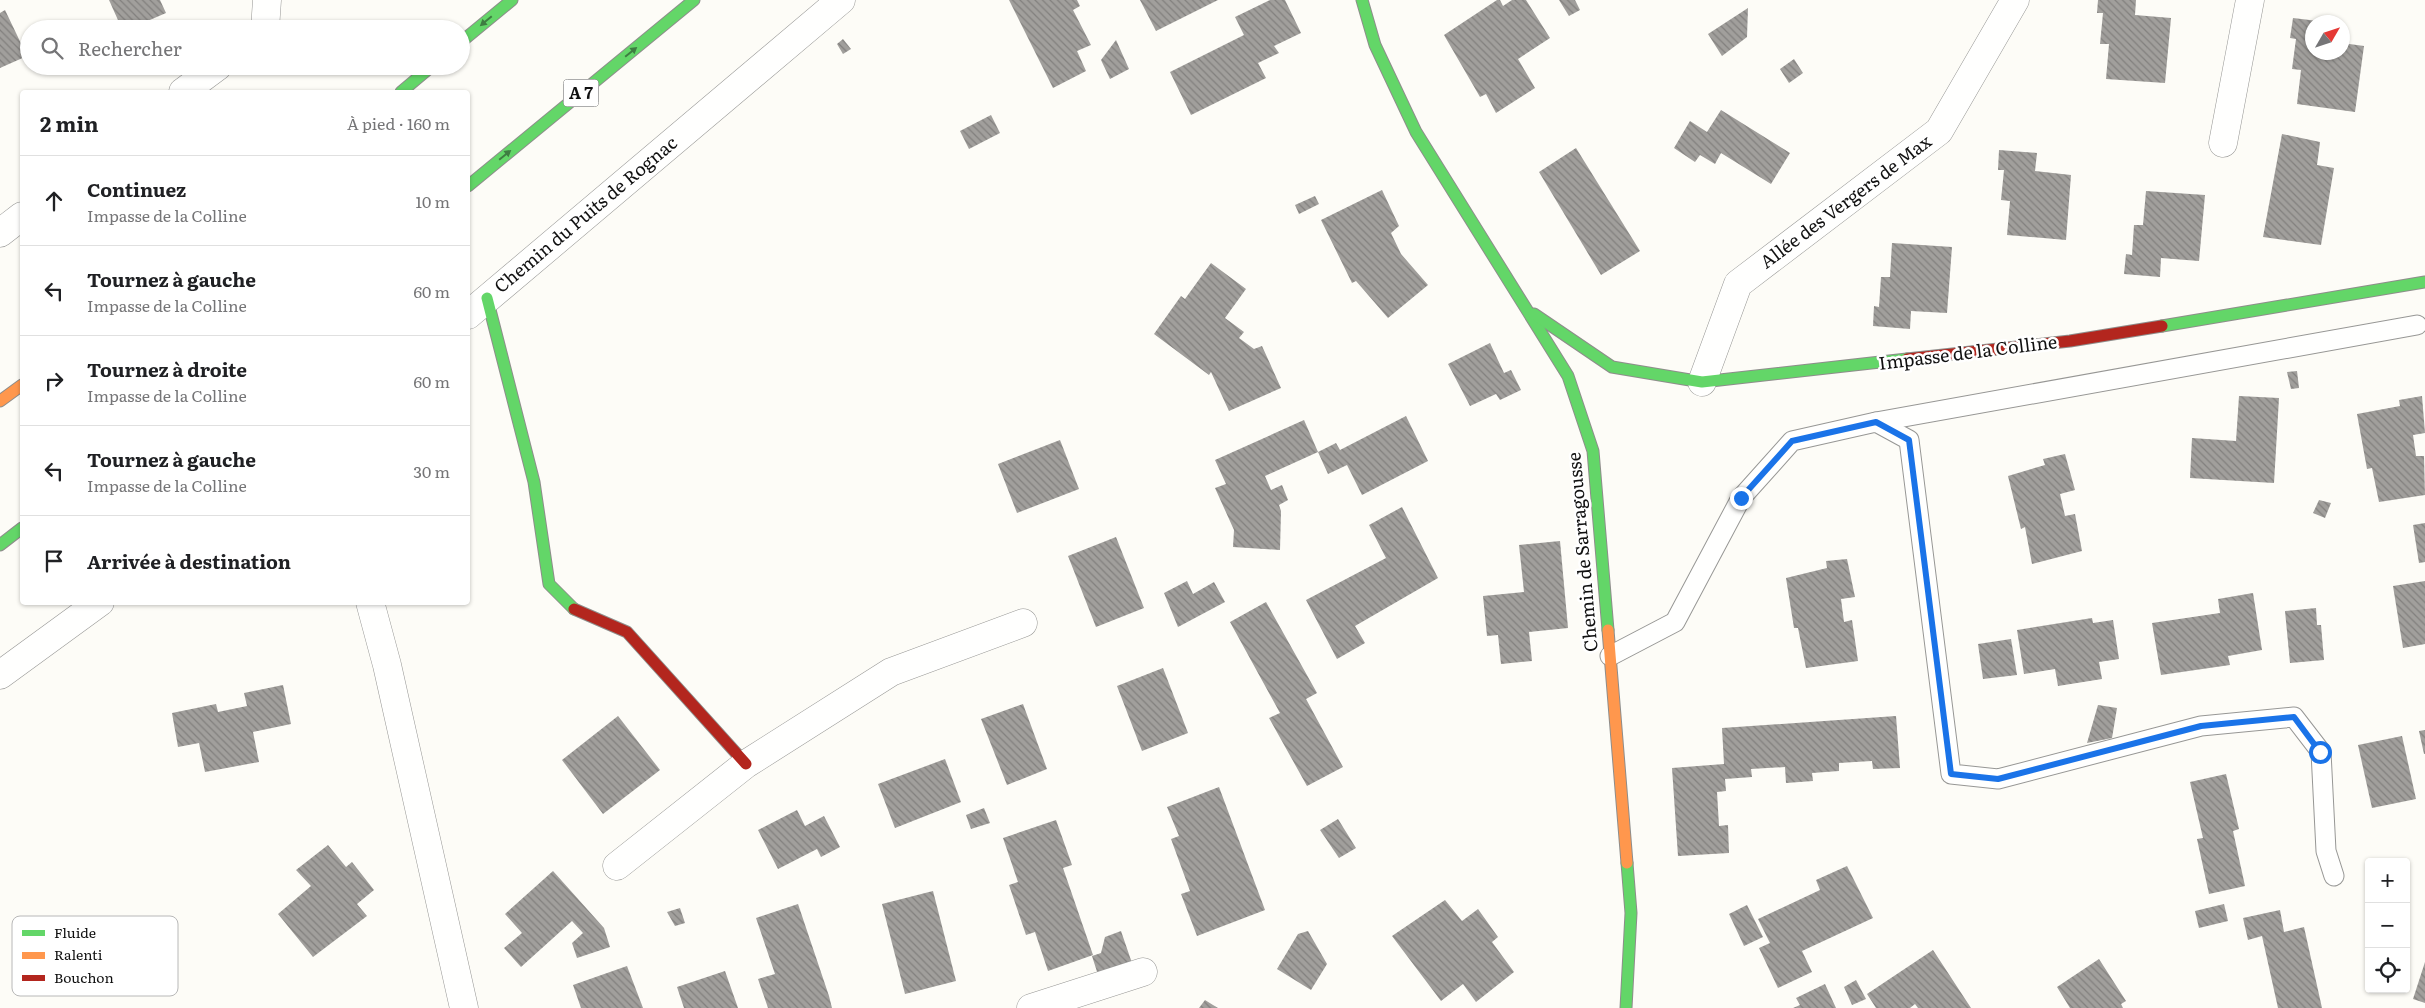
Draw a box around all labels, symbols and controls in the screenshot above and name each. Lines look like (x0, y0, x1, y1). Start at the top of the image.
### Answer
one-way arrow (481, 15, 493, 27)
north arrow (2305, 15, 2350, 60)
search box (20, 20, 470, 75)
icon: search (38, 34, 66, 62)
text: Rechercher (78, 34, 182, 62)
one-way arrow (624, 46, 636, 58)
road number: A 7 (564, 80, 598, 106)
text: 2 min (40, 107, 99, 138)
text: À pied · 160 m (347, 111, 450, 135)
street label: Allée des Vergers de Max (1754, 127, 1937, 274)
street label: Chemin du Puits de Rognac (488, 129, 683, 299)
one-way arrow (498, 150, 511, 161)
text: Continuez (87, 175, 186, 203)
icon: ahead (40, 187, 68, 215)
text: 10 m (416, 189, 450, 213)
text: Impasse de la Colline (87, 203, 247, 227)
text: Tournez à gauche (87, 265, 256, 293)
icon: left (40, 277, 68, 305)
text: 60 m (413, 279, 450, 303)
text: Impasse de la Colline (87, 293, 247, 317)
street label: Impasse de la Colline (1877, 327, 2059, 376)
text: Tournez à droite (87, 355, 247, 383)
icon: right (40, 367, 68, 395)
text: 60 m (413, 369, 450, 393)
text: Impasse de la Colline (87, 383, 247, 407)
text: Tournez à gauche (87, 445, 256, 473)
street label: Chemin de Sarragousse (1559, 451, 1604, 653)
icon: left (40, 457, 68, 485)
text: 30 m (413, 459, 450, 483)
text: Impasse de la Colline (87, 473, 247, 497)
route end (1730, 487, 1753, 510)
icon: arrive (40, 547, 68, 575)
text: Arrivée à destination (87, 547, 291, 575)
route start (2309, 741, 2332, 764)
map controls (2365, 858, 2410, 993)
button: + (2365, 858, 2410, 903)
button: − (2365, 903, 2410, 948)
legend (12, 916, 178, 996)
text: Fluide (54, 922, 96, 942)
text: Ralenti (54, 944, 103, 964)
button: locate (2365, 948, 2410, 993)
text: Bouchon (54, 967, 114, 987)

